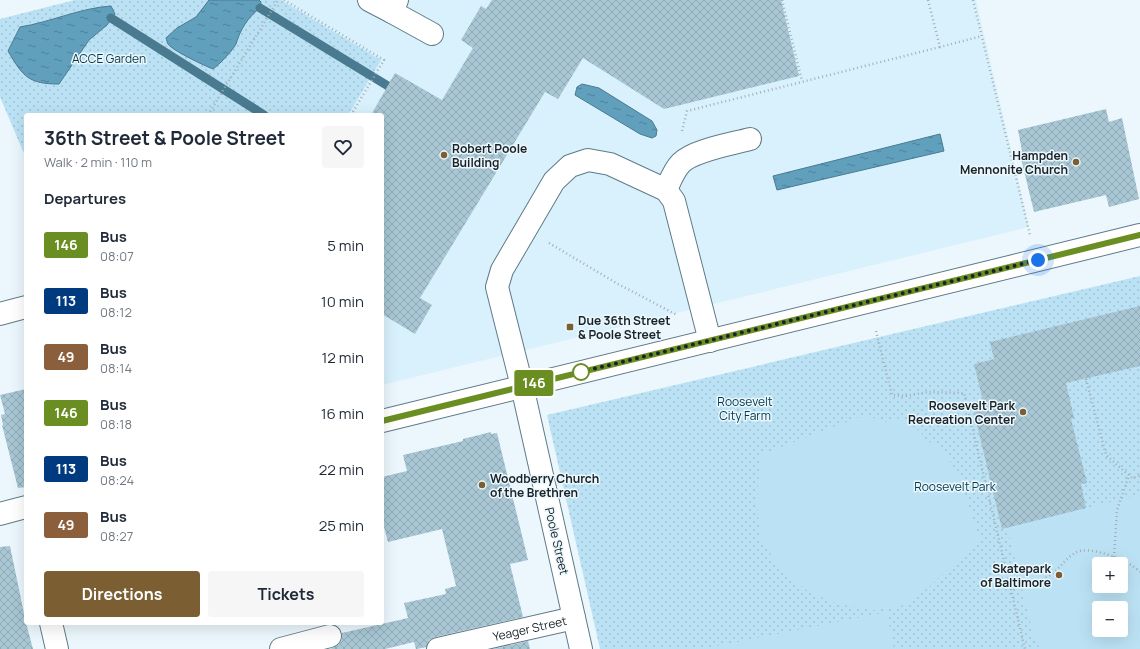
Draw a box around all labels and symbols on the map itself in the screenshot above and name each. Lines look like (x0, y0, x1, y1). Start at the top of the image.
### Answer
park label: ACCE Garden (72, 50, 146, 67)
place label: Robert Poole Building (452, 140, 527, 171)
place label: Hampden Mennonite Church (960, 147, 1068, 178)
marker: Robert Poole Building (439, 150, 449, 160)
marker: Hampden Mennonite Church (1071, 157, 1081, 167)
your location (1028, 250, 1048, 270)
place label: Due 36th Street & Poole Street (578, 312, 670, 343)
marker: Due 36th Street & Poole Street (565, 322, 575, 332)
unlabelled marker (572, 363, 590, 381)
line badge: 146 (511, 370, 557, 396)
park label: Roosevelt City Farm (717, 393, 773, 424)
place label: Roosevelt Park Recreation Center (908, 397, 1016, 428)
marker: Roosevelt Park Recreation Center (1018, 407, 1028, 417)
place label: Woodberry Church of the Brethren (490, 470, 599, 501)
park label: Roosevelt Park (914, 478, 997, 495)
marker: Woodberry Church of the Brethren (477, 480, 487, 490)
street label: Poole Street (541, 506, 573, 577)
place label: Skatepark of Baltimore (980, 560, 1052, 591)
marker: Skatepark of Baltimore (1054, 570, 1064, 580)
street label: Yeager Street (491, 611, 568, 645)

